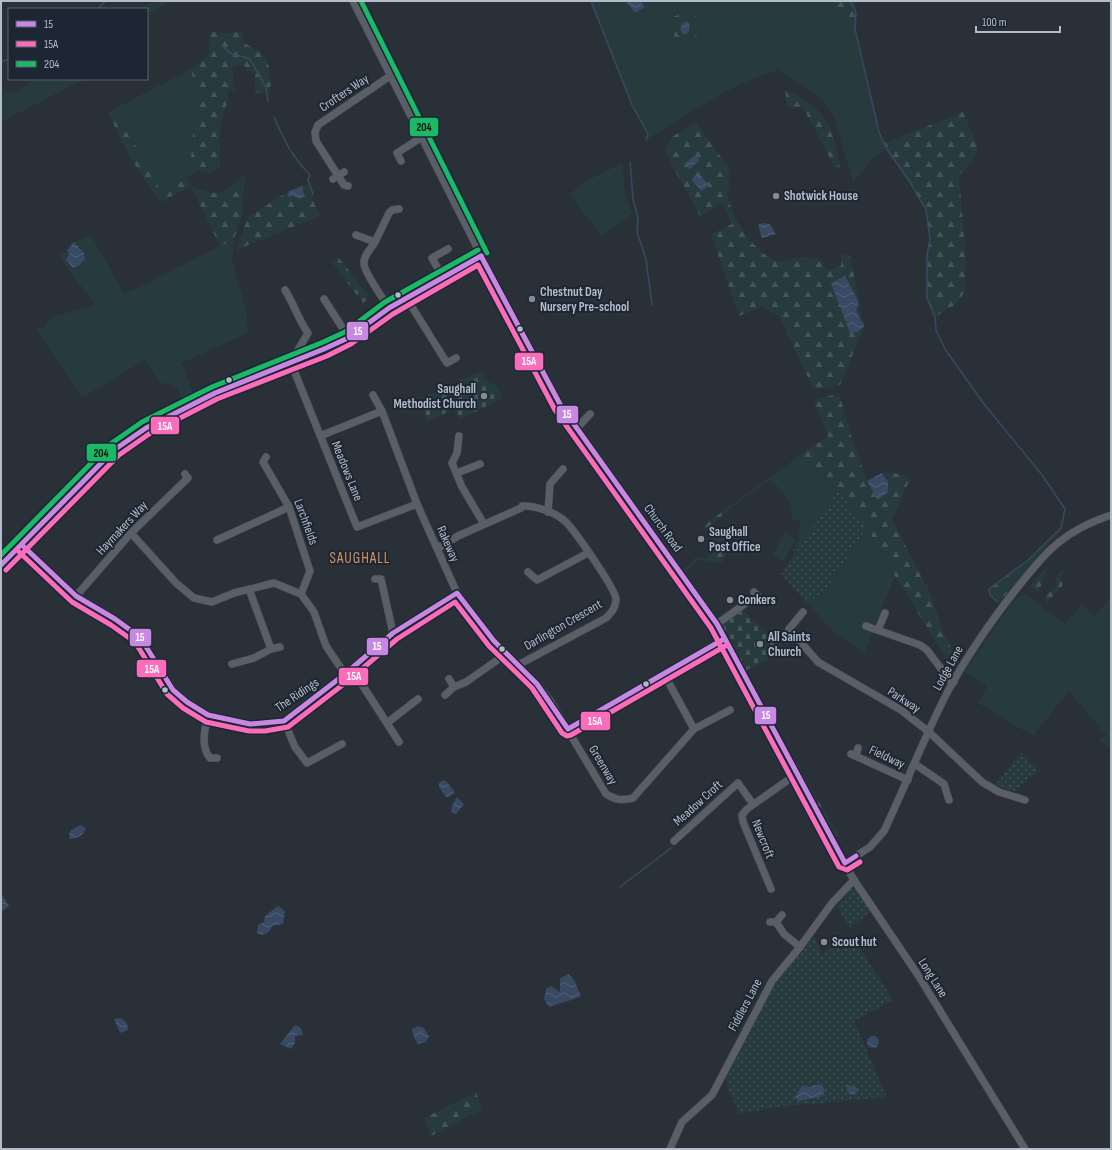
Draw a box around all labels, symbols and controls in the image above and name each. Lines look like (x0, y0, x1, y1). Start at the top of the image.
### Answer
legend (8, 8, 148, 80)
scale bar (976, 8, 1060, 34)
text: 100 m (982, 15, 1007, 30)
text: 15 (44, 17, 53, 32)
text: 15A (44, 37, 59, 52)
text: 204 (44, 57, 59, 72)
street label: Crofters Way (316, 71, 372, 115)
line badge: 204 (409, 117, 439, 137)
text: 204 (416, 121, 432, 134)
place label: Shotwick House (784, 188, 858, 204)
marker: Shotwick House (771, 191, 781, 201)
place label: Chestnut Day Nursery Pre-school (540, 284, 630, 315)
unlabelled marker (393, 290, 403, 300)
marker: Chestnut Day Nursery Pre-school (527, 294, 537, 304)
line badge: 15 (346, 321, 369, 341)
unlabelled marker (515, 324, 525, 334)
text: 15 (353, 325, 363, 338)
line badge: 15A (514, 352, 544, 371)
text: 15A (522, 355, 537, 368)
unlabelled marker (224, 375, 234, 385)
place label: Saughall Methodist Church (394, 381, 476, 412)
marker: Saughall Methodist Church (479, 391, 489, 401)
line badge: 15 (556, 405, 579, 424)
text: 15 (562, 408, 572, 421)
line badge: 15A (150, 416, 180, 435)
text: 15A (158, 420, 173, 433)
street label: Meadows Lane (328, 439, 366, 503)
line badge: 204 (86, 443, 117, 462)
text: 204 (93, 447, 109, 460)
street label: Larchfields (290, 497, 322, 547)
street label: Haymakers Way (93, 498, 151, 558)
street label: Church Road (640, 501, 686, 555)
street label: Rakeway (433, 523, 463, 565)
place label: Saughall Post Office (709, 524, 761, 555)
marker: Saughall Post Office (696, 534, 706, 544)
district label: SAUGHALL (330, 549, 390, 568)
place label: Conkers (738, 592, 776, 608)
marker: Conkers (725, 595, 735, 605)
street label: Darlington Crescent (521, 596, 605, 654)
line badge: 15 (129, 628, 152, 647)
place label: All Saints Church (767, 629, 811, 660)
text: 15 (135, 631, 145, 644)
line badge: 15 (366, 637, 389, 656)
marker: All Saints Church (755, 639, 765, 649)
text: 15 (372, 640, 382, 653)
street label: Lodge Lane (929, 643, 967, 693)
unlabelled marker (497, 644, 507, 654)
line badge: 15A (136, 659, 167, 678)
text: 15A (145, 663, 160, 676)
line badge: 15A (338, 667, 369, 686)
text: 15A (347, 670, 362, 683)
street label: The Ridings (272, 674, 322, 716)
unlabelled marker (641, 679, 651, 689)
street label: Parkway (885, 683, 923, 717)
unlabelled marker (160, 685, 170, 695)
line badge: 15 (754, 706, 777, 725)
text: 15 (761, 709, 771, 722)
line badge: 15A (580, 711, 611, 731)
text: 15A (588, 715, 603, 728)
street label: Greenway (585, 742, 621, 788)
street label: Fieldway (867, 742, 907, 772)
street label: Meadow Croft (670, 777, 726, 829)
street label: Newcroft (748, 817, 778, 861)
place label: Scout hut (832, 934, 877, 950)
marker: Scout hut (819, 937, 829, 947)
street label: Long Lane (915, 955, 951, 1001)
street label: Fiddlers Lane (725, 976, 765, 1034)

